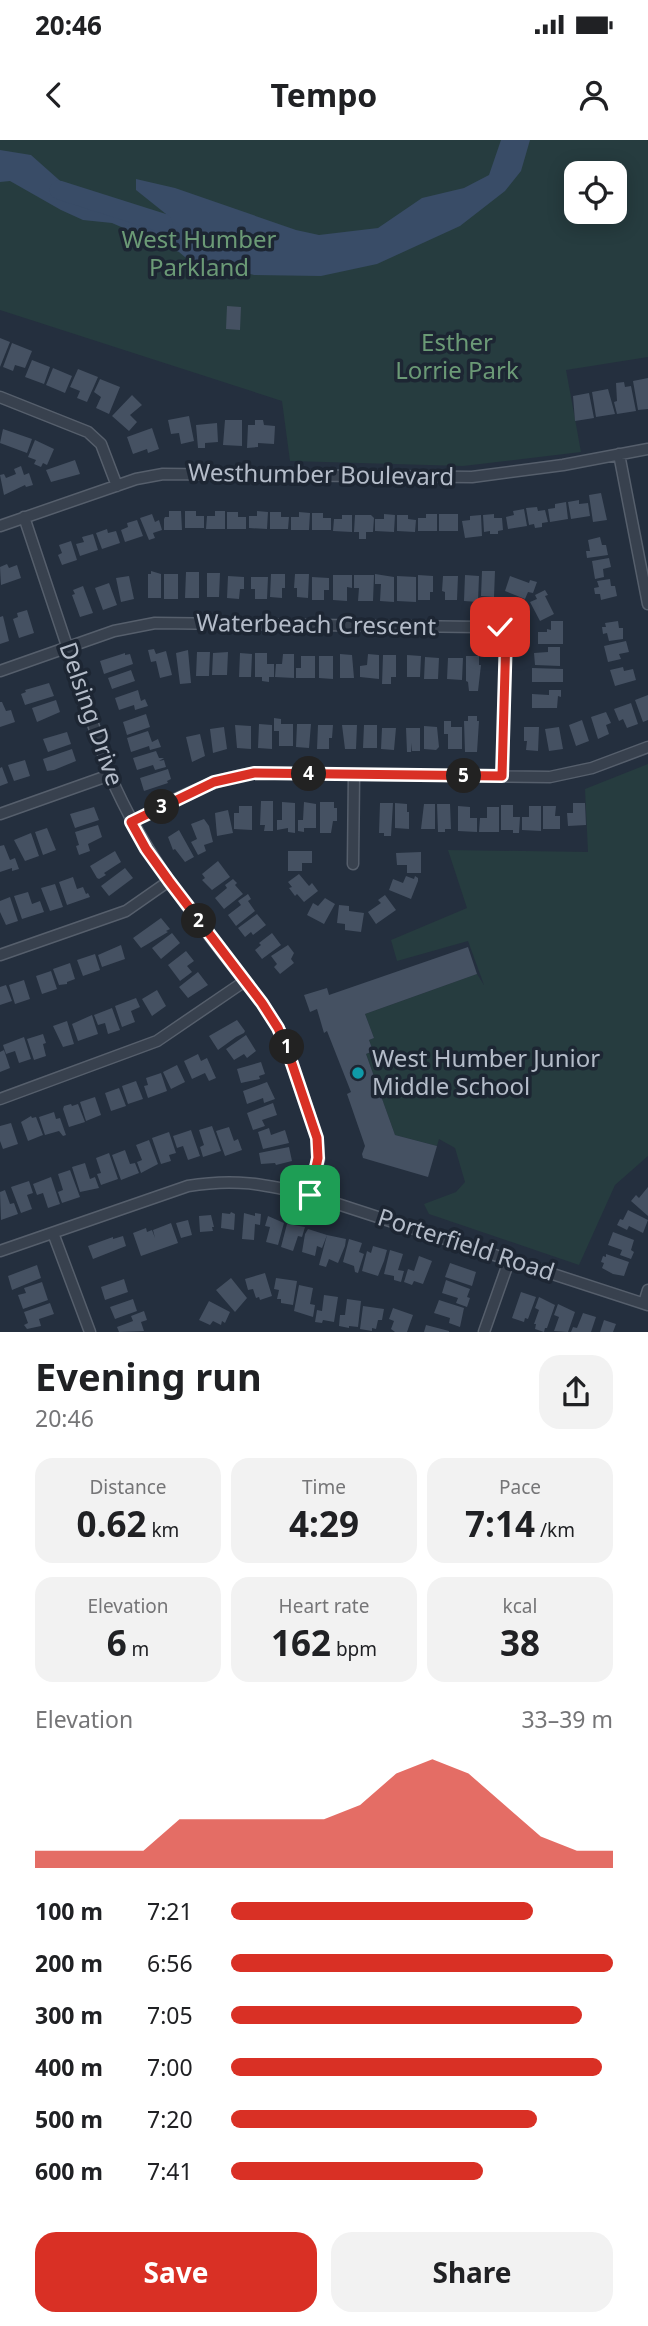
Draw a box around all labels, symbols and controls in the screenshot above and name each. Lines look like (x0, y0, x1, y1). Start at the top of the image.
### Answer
text: 20:46 (35, 7, 102, 43)
text: Tempo (271, 73, 377, 116)
icon: back (35, 76, 73, 114)
icon: person (575, 76, 613, 114)
map controls (564, 161, 627, 224)
button: locate (564, 161, 627, 224)
park label: West Humber Parkland (121, 222, 277, 283)
park label: Esther Lorrie Park (395, 325, 519, 386)
street label: Westhumber Boulevard (188, 455, 454, 492)
pin (470, 597, 530, 657)
street label: Waterbeach Crescent (196, 605, 437, 642)
icon: check (481, 608, 519, 646)
street label: Delsing Drive (52, 637, 132, 790)
pin: 4 (292, 756, 326, 792)
pin: 5 (447, 758, 482, 794)
text: 4 (303, 760, 314, 786)
text: 5 (458, 762, 469, 788)
pin: 3 (144, 790, 180, 824)
text: 3 (156, 793, 167, 819)
pin: 2 (182, 904, 216, 938)
text: 2 (193, 907, 204, 933)
pin: 1 (270, 1030, 304, 1065)
text: 1 (281, 1033, 292, 1059)
place label: West Humber Junior Middle School (372, 1041, 600, 1102)
marker: West Humber Junior Middle School (350, 1065, 366, 1081)
pin (280, 1165, 340, 1225)
icon: arrive (291, 1176, 329, 1214)
street label: Porterfield Road (374, 1199, 559, 1288)
text: Evening run (35, 1350, 262, 1402)
button: share (539, 1355, 613, 1429)
text: 20:46 (35, 1402, 94, 1434)
text: Distance (90, 1474, 166, 1500)
text: Time (302, 1474, 346, 1500)
text: Pace (499, 1474, 541, 1500)
text: 0.62 (77, 1500, 147, 1547)
text: 4:29 (289, 1500, 359, 1547)
text: 7:14 (465, 1500, 535, 1547)
text: km (147, 1517, 179, 1543)
text: /km (535, 1517, 575, 1543)
text: Elevation (87, 1593, 169, 1619)
text: Heart rate (279, 1593, 369, 1619)
text: kcal (503, 1593, 537, 1619)
text: 6 (107, 1619, 127, 1666)
text: 162 (271, 1619, 331, 1666)
text: 38 (500, 1619, 540, 1666)
text: m (127, 1636, 149, 1662)
text: bpm (331, 1636, 377, 1662)
text: Elevation (35, 1703, 133, 1735)
text: 33–39 m (521, 1703, 613, 1735)
text: 100 m (35, 1895, 103, 1927)
text: 7:21 (147, 1895, 193, 1927)
text: 200 m (35, 1947, 103, 1979)
text: 6:56 (147, 1947, 193, 1979)
text: 300 m (35, 1999, 103, 2031)
text: 7:05 (147, 1999, 193, 2031)
text: 400 m (35, 2051, 103, 2083)
text: 7:00 (147, 2051, 193, 2083)
text: 500 m (35, 2103, 103, 2135)
text: 7:20 (147, 2103, 193, 2135)
text: 600 m (35, 2155, 103, 2187)
text: 7:41 (147, 2155, 193, 2187)
button: Save (35, 2232, 317, 2312)
button: Share (331, 2232, 613, 2312)

